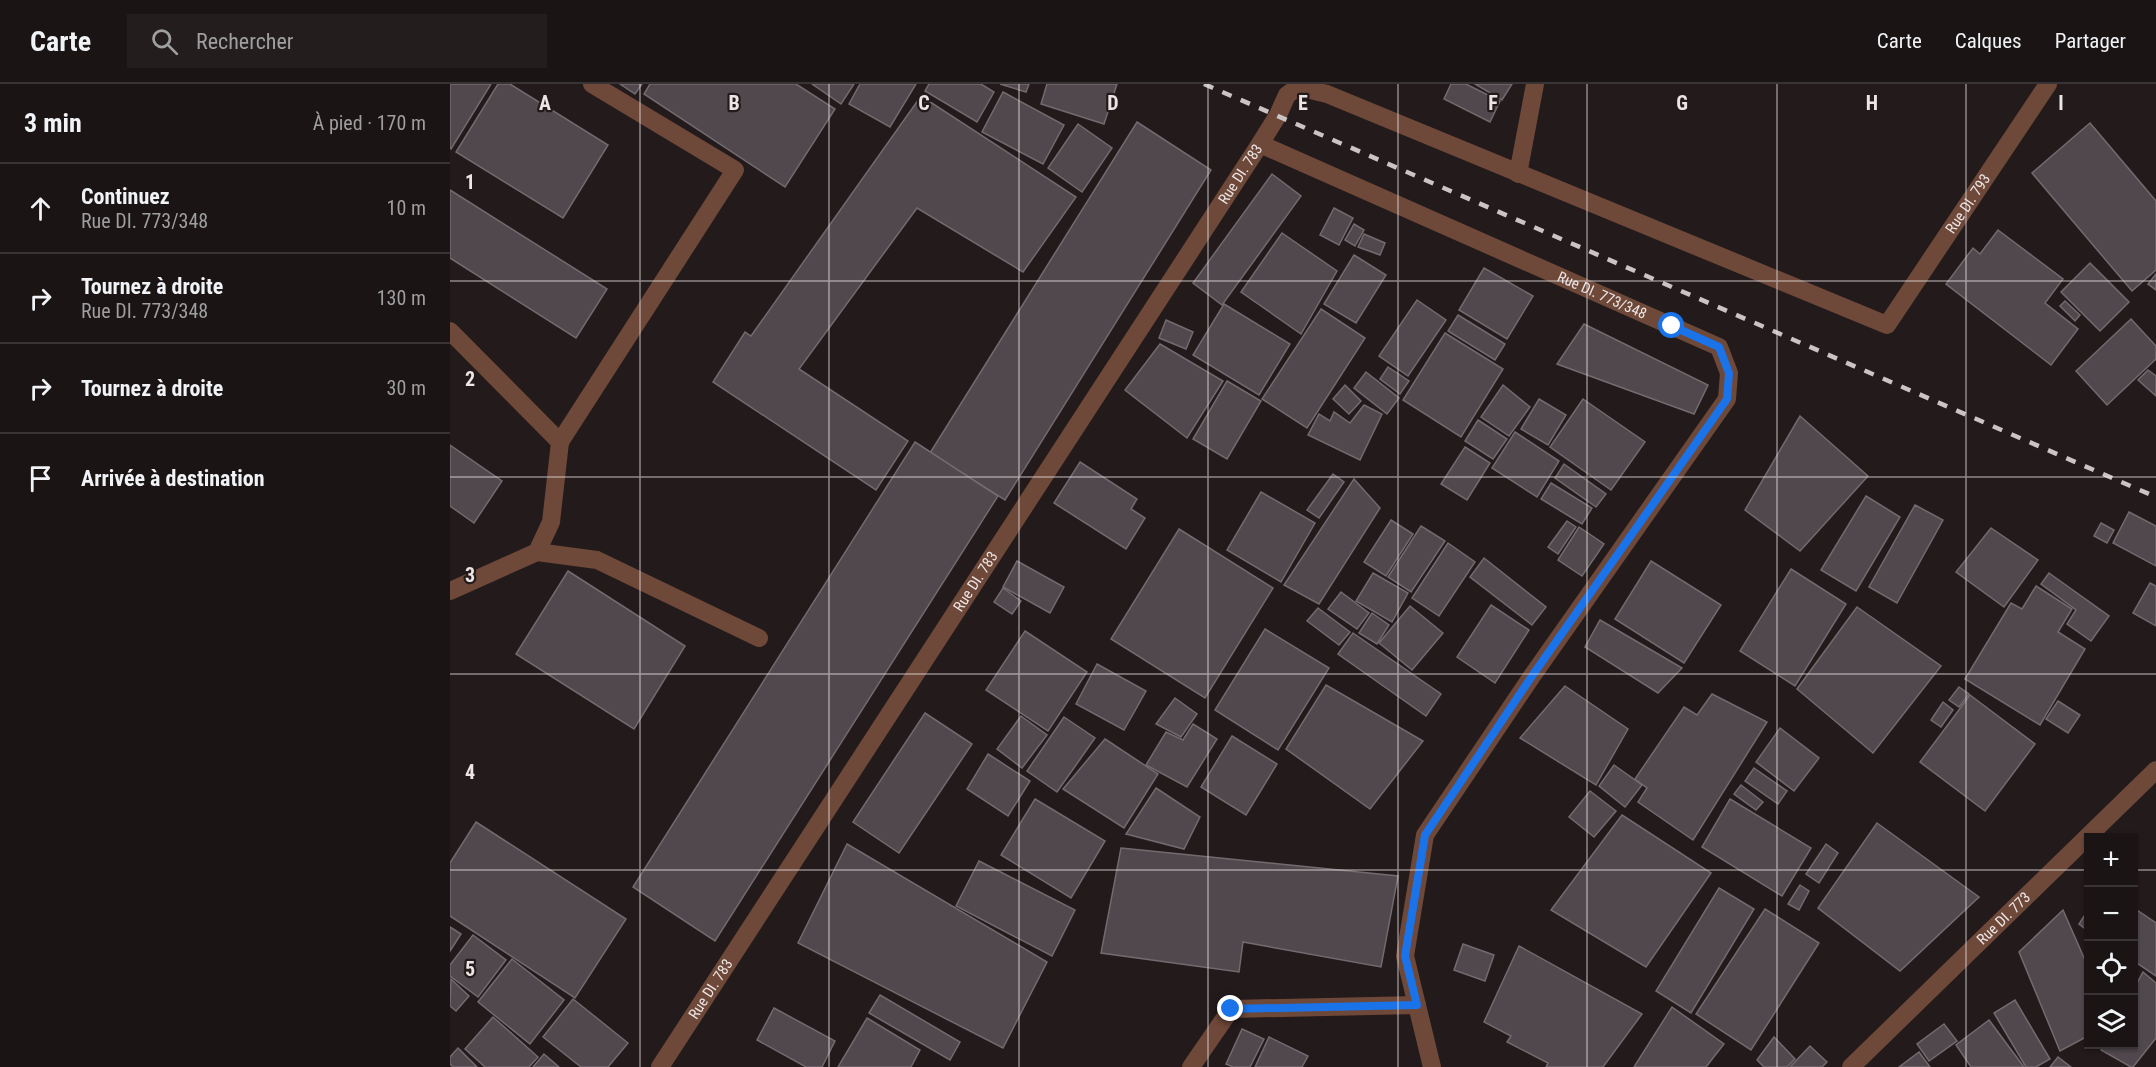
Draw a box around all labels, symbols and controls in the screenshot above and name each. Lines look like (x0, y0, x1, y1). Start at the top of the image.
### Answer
search box (127, 14, 547, 68)
text: Carte (30, 25, 91, 58)
icon: search (148, 25, 181, 58)
text: Rechercher (196, 29, 293, 54)
text: Carte (1877, 29, 1922, 53)
text: Calques (1955, 29, 2022, 53)
text: Partager (2055, 29, 2126, 53)
text: A (539, 91, 551, 115)
text: B (728, 91, 740, 115)
text: C (918, 91, 930, 115)
text: D (1107, 91, 1119, 115)
text: E (1298, 91, 1308, 115)
text: F (1488, 91, 1498, 115)
text: G (1676, 91, 1688, 115)
text: H (1866, 91, 1878, 115)
text: I (2058, 91, 2064, 115)
text: 3 min (24, 108, 82, 138)
text: À pied · 170 m (313, 111, 426, 135)
street label: Rue DI. 783 (1214, 141, 1266, 207)
text: 1 (465, 170, 475, 194)
street label: Rue DI. 793 (1942, 171, 1994, 237)
text: Continuez (81, 184, 170, 209)
icon: ahead (24, 192, 57, 225)
text: 10 m (387, 196, 426, 220)
text: Rue DI. 773/348 (81, 209, 208, 233)
street label: Rue DI. 773/348 (1555, 268, 1649, 323)
text: Tournez à droite (81, 274, 223, 299)
icon: right (24, 282, 57, 315)
text: 130 m (377, 286, 426, 310)
text: Rue DI. 773/348 (81, 299, 208, 323)
route start (1658, 312, 1684, 338)
text: 2 (465, 367, 475, 391)
icon: right (24, 372, 57, 405)
text: Tournez à droite (81, 376, 223, 401)
text: 30 m (387, 376, 426, 400)
icon: arrive (24, 462, 57, 495)
text: Arrivée à destination (81, 466, 265, 491)
street label: Rue DI. 783 (950, 548, 1002, 615)
text: 3 (465, 563, 475, 587)
text: 4 (465, 760, 475, 784)
map controls (2084, 833, 2138, 1049)
button: + (2084, 833, 2138, 887)
button: − (2084, 887, 2138, 941)
street label: Rue DI. 773 (1973, 888, 2034, 948)
button: locate (2084, 941, 2138, 995)
street label: Rue DI. 783 (685, 956, 737, 1022)
text: 5 (465, 957, 475, 981)
route end (1217, 995, 1243, 1021)
button: layers (2084, 995, 2138, 1049)

